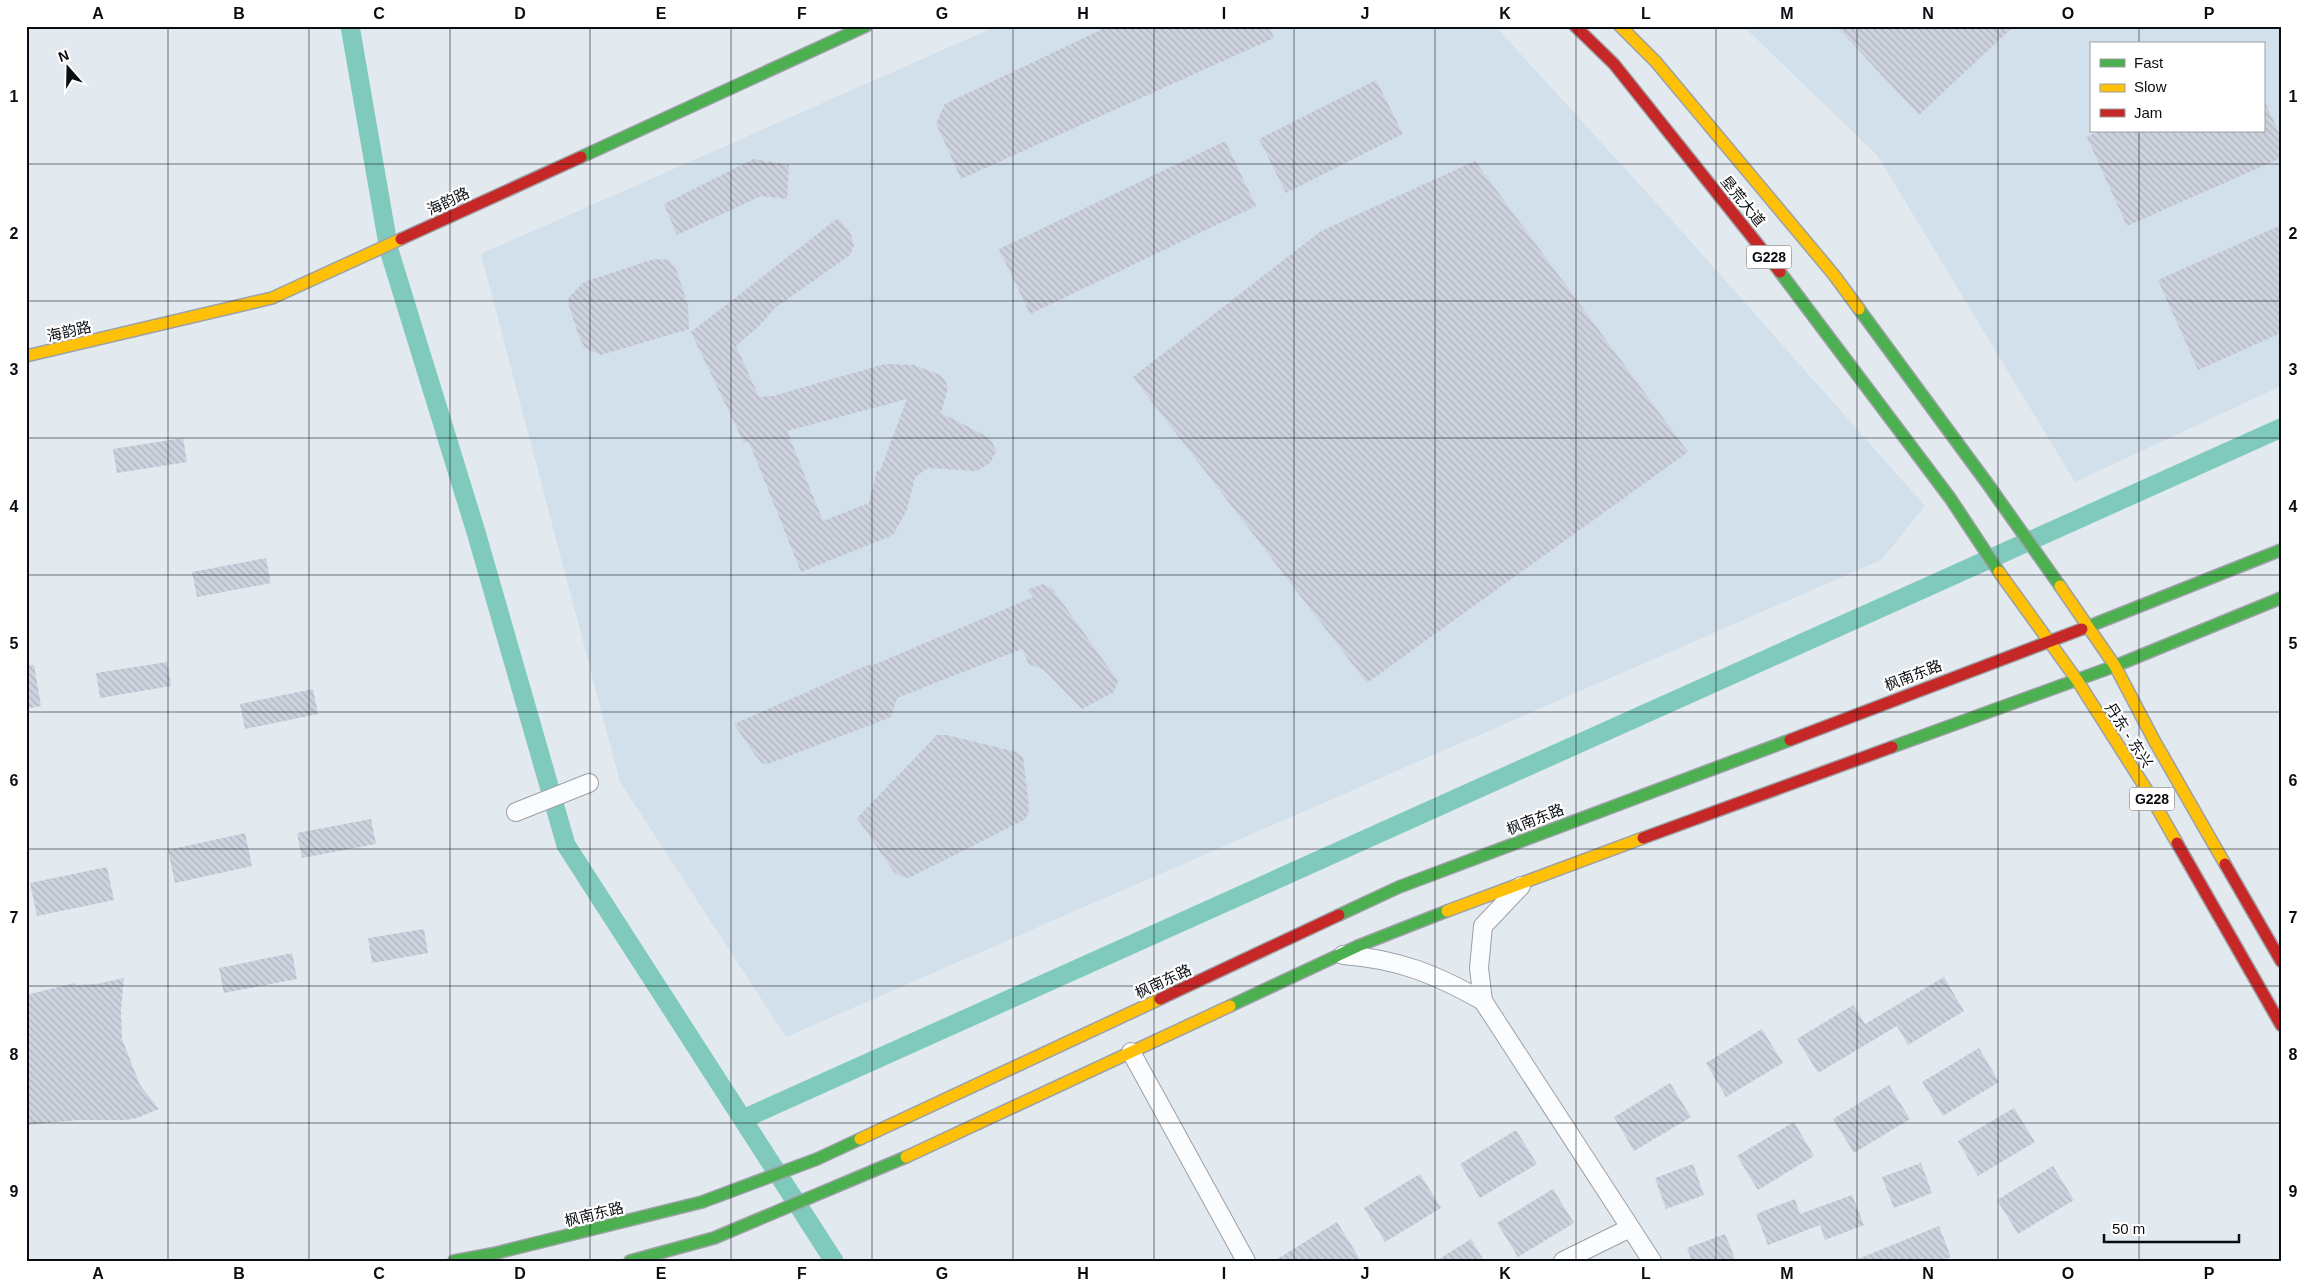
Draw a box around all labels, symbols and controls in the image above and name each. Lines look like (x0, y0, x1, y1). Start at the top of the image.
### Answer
text: A (92, 5, 104, 22)
text: B (233, 5, 245, 22)
text: C (373, 5, 385, 22)
text: D (514, 5, 526, 22)
text: E (656, 5, 667, 22)
text: F (797, 5, 807, 22)
text: G (936, 5, 948, 22)
text: H (1077, 5, 1089, 22)
text: I (1222, 5, 1226, 22)
text: J (1361, 5, 1369, 22)
text: K (1499, 5, 1511, 22)
text: L (1641, 5, 1651, 22)
text: M (1780, 5, 1794, 22)
text: N (1922, 5, 1934, 22)
text: O (2062, 5, 2074, 22)
text: P (2204, 5, 2215, 22)
north arrow (42, 42, 92, 92)
legend (2090, 42, 2264, 132)
text: N (56, 47, 71, 65)
text: Fast (2134, 54, 2164, 71)
text: Slow (2134, 78, 2167, 95)
text: 1 (10, 88, 19, 105)
text: 1 (2289, 88, 2298, 105)
text: Jam (2134, 104, 2162, 121)
street label: 垦荒大道 (1718, 172, 1768, 230)
street label: 海韵路 (424, 184, 472, 218)
text: 2 (10, 225, 19, 242)
text: 2 (2289, 225, 2298, 242)
road number: G228 (1746, 246, 1792, 268)
street label: 海韵路 (45, 318, 93, 344)
text: 3 (10, 361, 19, 378)
text: 3 (2289, 361, 2298, 378)
text: 4 (10, 498, 19, 515)
text: 4 (2289, 498, 2298, 515)
text: 5 (10, 635, 19, 652)
text: 5 (2289, 635, 2298, 652)
street label: 枫南东路 (1882, 656, 1944, 694)
street label: 丹东 - 东兴 (2102, 700, 2156, 770)
text: 6 (10, 772, 19, 789)
text: 6 (2289, 772, 2298, 789)
road number: G228 (2130, 788, 2174, 811)
street label: 枫南东路 (1504, 800, 1566, 838)
text: 7 (10, 909, 19, 926)
text: 7 (2289, 909, 2298, 926)
street label: 枫南东路 (1132, 961, 1194, 1001)
text: 8 (10, 1046, 19, 1063)
text: 8 (2289, 1046, 2298, 1063)
text: 9 (10, 1183, 19, 1200)
text: 9 (2289, 1183, 2298, 1200)
street label: 枫南东路 (563, 1198, 625, 1230)
scale bar (2104, 1212, 2240, 1244)
text: 50 m (2112, 1220, 2145, 1237)
text: A (92, 1265, 104, 1282)
text: B (233, 1265, 245, 1282)
text: C (373, 1265, 385, 1282)
text: D (514, 1265, 526, 1282)
text: E (656, 1265, 667, 1282)
text: F (797, 1265, 807, 1282)
text: G (936, 1265, 948, 1282)
text: H (1077, 1265, 1089, 1282)
text: I (1222, 1265, 1226, 1282)
text: J (1361, 1265, 1369, 1282)
text: K (1499, 1265, 1511, 1282)
text: L (1641, 1265, 1651, 1282)
text: M (1780, 1265, 1794, 1282)
text: N (1922, 1265, 1934, 1282)
text: O (2062, 1265, 2074, 1282)
text: P (2204, 1265, 2215, 1282)

